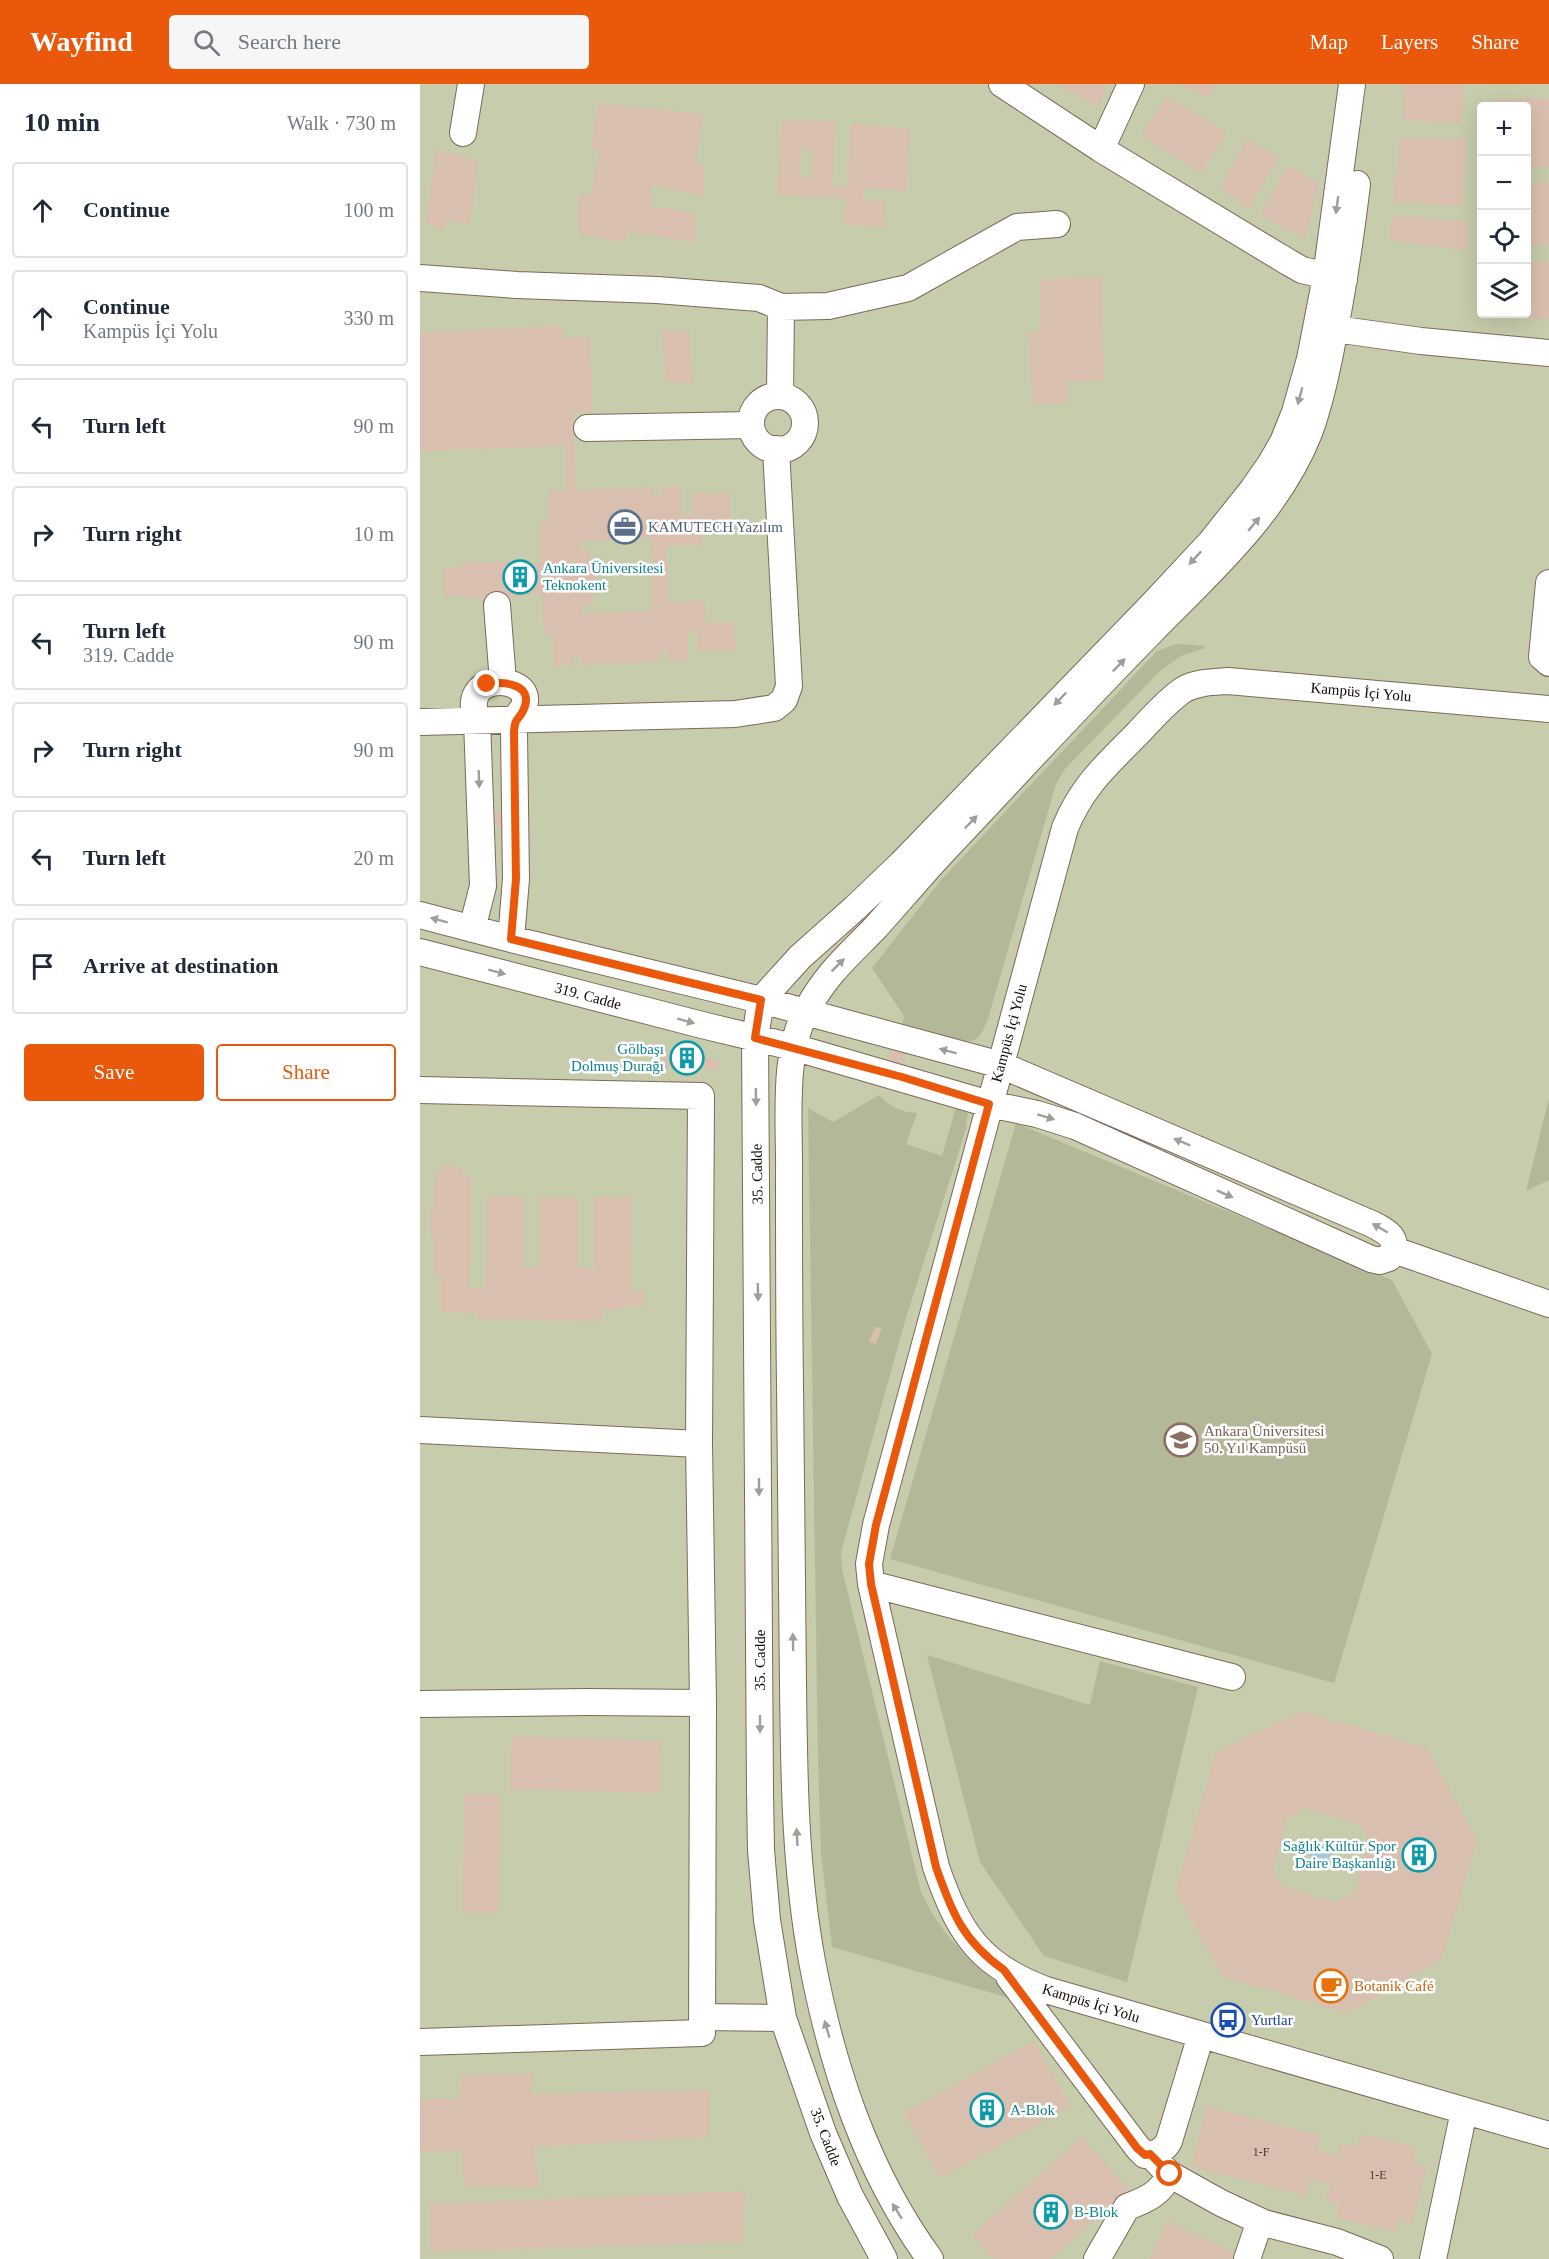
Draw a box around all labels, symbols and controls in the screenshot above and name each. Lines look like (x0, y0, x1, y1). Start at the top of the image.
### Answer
search box (169, 15, 589, 69)
text: Wayfind (30, 26, 133, 57)
icon: search (190, 26, 223, 59)
text: Search here (238, 29, 341, 54)
text: Map (1310, 30, 1348, 54)
text: Layers (1381, 30, 1438, 54)
text: Share (1471, 30, 1519, 54)
map controls (1477, 102, 1531, 318)
button: + (1477, 102, 1531, 156)
text: 10 min (24, 108, 100, 137)
text: Walk · 730 m (287, 112, 396, 134)
button: − (1477, 156, 1531, 210)
icon: ahead (26, 194, 59, 227)
one-way arrow (1332, 195, 1341, 214)
text: Continue (83, 197, 170, 222)
text: 100 m (343, 199, 394, 221)
button: locate (1477, 210, 1531, 264)
button: layers (1477, 264, 1531, 318)
text: Continue (83, 294, 170, 319)
icon: ahead (26, 302, 59, 335)
text: 330 m (343, 307, 394, 329)
text: Kampüs İçi Yolu (83, 320, 218, 342)
one-way arrow (1294, 387, 1304, 405)
icon: left (26, 410, 59, 443)
text: Turn left (83, 413, 166, 438)
text: 90 m (353, 415, 394, 437)
office icon: KAMUTECH Yazılım (607, 509, 643, 545)
one-way arrow (1247, 516, 1260, 532)
icon: right (26, 518, 59, 551)
place label: KAMUTECH Yazılım (648, 519, 783, 535)
text: Turn right (83, 521, 182, 546)
text: 10 m (353, 523, 394, 545)
one-way arrow (1189, 550, 1202, 565)
building icon: Ankara Üniversitesi Teknokent (502, 559, 538, 595)
place label: Ankara Üniversitesi Teknokent (543, 560, 663, 593)
text: Turn left (83, 618, 166, 643)
icon: left (26, 626, 59, 659)
text: 90 m (353, 631, 394, 653)
text: 319. Cadde (83, 644, 174, 666)
one-way arrow (1112, 659, 1126, 673)
route end (473, 670, 499, 696)
street label: Kampüs İçi Yolu (1310, 680, 1413, 704)
one-way arrow (1054, 691, 1068, 705)
icon: right (26, 734, 59, 767)
text: Turn right (83, 737, 182, 762)
text: 90 m (353, 739, 394, 761)
one-way arrow (474, 769, 484, 788)
one-way arrow (963, 815, 977, 829)
icon: left (26, 842, 59, 875)
text: Turn left (83, 845, 166, 870)
text: 20 m (353, 847, 394, 869)
one-way arrow (430, 915, 448, 924)
icon: arrive (26, 950, 59, 983)
text: Arrive at destination (83, 953, 279, 978)
one-way arrow (831, 958, 845, 972)
one-way arrow (488, 968, 506, 977)
street label: 319. Cadde (553, 979, 623, 1013)
street label: Kampüs İçi Yolu (988, 982, 1030, 1084)
one-way arrow (676, 1017, 695, 1027)
building icon: Gölbaşı Dolmuş Durağı (669, 1040, 705, 1076)
place label: Gölbaşı Dolmuş Durağı (571, 1041, 664, 1074)
button: Save (24, 1044, 204, 1101)
button: Share (216, 1044, 396, 1101)
one-way arrow (939, 1045, 957, 1055)
one-way arrow (751, 1087, 761, 1106)
one-way arrow (1037, 1113, 1055, 1122)
one-way arrow (1173, 1137, 1191, 1146)
street label: 35. Cadde (748, 1143, 766, 1205)
one-way arrow (1217, 1189, 1235, 1199)
one-way arrow (1372, 1223, 1388, 1234)
one-way arrow (753, 1282, 763, 1301)
school or university icon: Ankara Üniversitesi 50. Yıl Kampüsü (1163, 1422, 1199, 1458)
place label: Ankara Üniversitesi 50. Yıl Kampüsü (1204, 1423, 1324, 1456)
one-way arrow (754, 1477, 764, 1496)
street label: 35. Cadde (752, 1629, 768, 1690)
one-way arrow (788, 1633, 798, 1652)
one-way arrow (755, 1714, 765, 1733)
one-way arrow (792, 1828, 801, 1847)
building icon: Sağlık Kültür Spor Daire Başkanlığı (1401, 1837, 1437, 1873)
place label: Sağlık Kültür Spor Daire Başkanlığı (1283, 1838, 1396, 1871)
cafe icon: Botanik Café (1313, 1968, 1349, 2004)
place label: Botanik Café (1354, 1978, 1434, 1994)
street label: Kampüs İçi Yolu (1040, 1981, 1142, 2026)
bus stop icon: Yurtlar (1210, 2002, 1246, 2038)
place label: Yurtlar (1251, 2012, 1293, 2028)
one-way arrow (822, 2020, 831, 2038)
building icon: A-Blok (969, 2092, 1005, 2128)
place label: A-Blok (1010, 2102, 1056, 2118)
street label: 35. Cadde (808, 2106, 844, 2169)
house number: 1-F (1253, 2145, 1270, 2159)
route start (1156, 2160, 1182, 2186)
house number: 1-E (1369, 2168, 1387, 2182)
building icon: B-Blok (1033, 2194, 1069, 2230)
one-way arrow (892, 2203, 903, 2219)
place label: B-Blok (1074, 2204, 1119, 2220)

